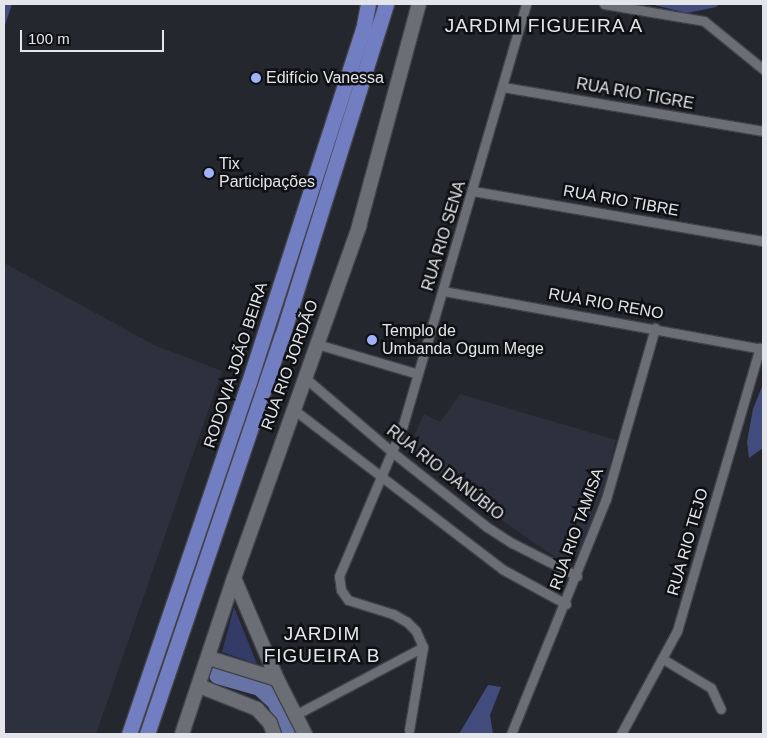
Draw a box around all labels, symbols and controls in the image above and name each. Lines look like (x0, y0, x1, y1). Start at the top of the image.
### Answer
district label: JARDIM FIGUEIRA A (442, 15, 646, 37)
scale bar (22, 20, 166, 52)
text: 100 m (28, 30, 70, 47)
place label: Edifício Vanessa (266, 68, 384, 88)
marker: Edifício Vanessa (250, 72, 262, 84)
street label: RUA RIO TIGRE (574, 74, 696, 114)
place label: Tix Participações (219, 154, 315, 192)
marker: Tix Participações (203, 167, 215, 179)
street label: RUA RIO SENA (418, 178, 470, 294)
street label: RUA RIO TIBRE (561, 181, 681, 221)
street label: RODOVIA JOÃO BEIRA (200, 279, 272, 451)
street label: RUA RIO RENO (547, 284, 665, 324)
street label: RUA RIO JORDÃO (257, 297, 323, 433)
place label: Templo de Umbanda Ogum Mege (382, 321, 544, 359)
marker: Templo de Umbanda Ogum Mege (366, 334, 378, 346)
street label: RUA RIO DANÚBIO (382, 421, 508, 525)
street label: RUA RIO TAMISA (546, 465, 608, 593)
street label: RUA RIO TEJO (663, 486, 713, 598)
district label: JARDIM FIGUEIRA B (262, 623, 382, 667)

